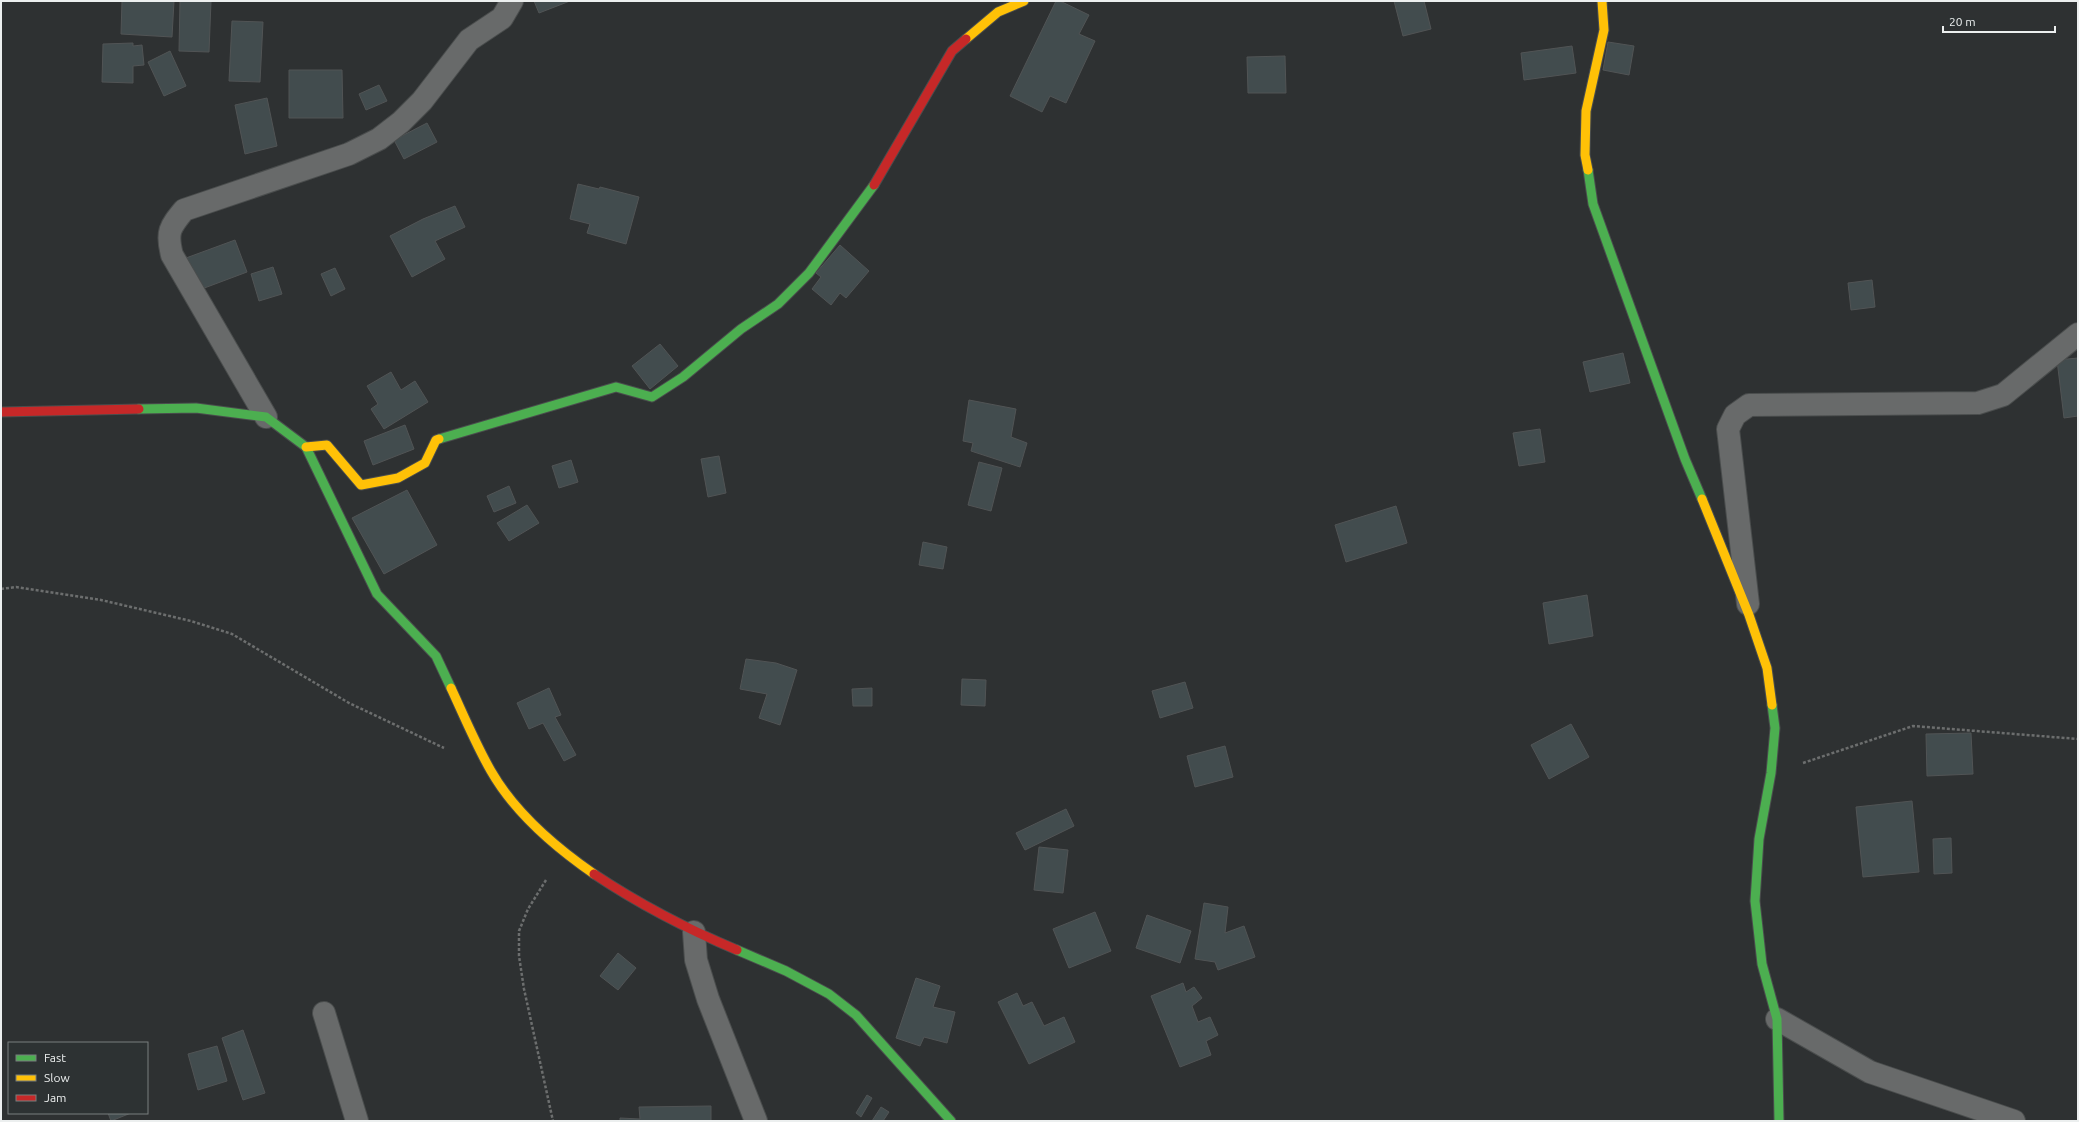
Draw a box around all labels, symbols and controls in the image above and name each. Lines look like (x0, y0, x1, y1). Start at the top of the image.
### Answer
scale bar (1943, 8, 2055, 34)
text: 20 m (1949, 15, 1976, 28)
legend (8, 1042, 148, 1114)
text: Fast (44, 1051, 66, 1064)
text: Slow (44, 1071, 70, 1084)
text: Jam (44, 1091, 66, 1104)

